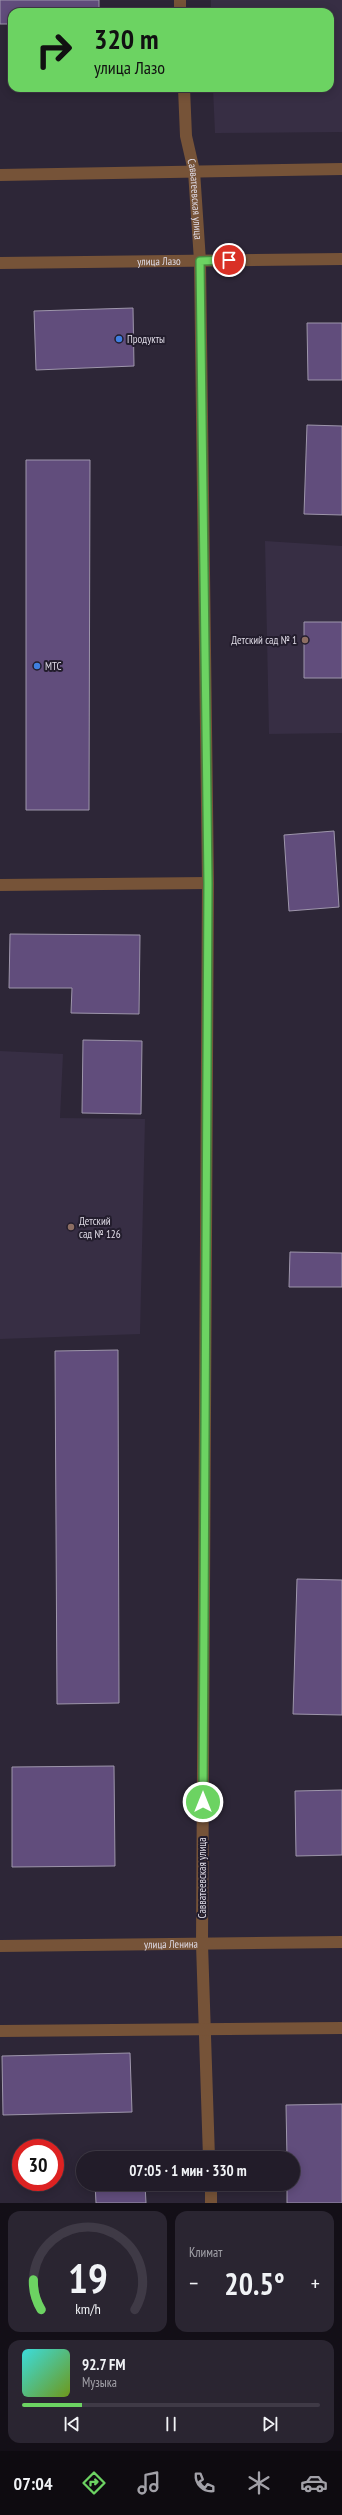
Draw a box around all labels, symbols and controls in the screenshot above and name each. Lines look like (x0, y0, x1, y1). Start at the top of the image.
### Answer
text: 320 m (94, 20, 158, 57)
icon: right (28, 24, 80, 76)
text: улица Лазо (94, 56, 165, 79)
street label: Савватеевская улица (184, 157, 206, 240)
pin (212, 243, 246, 277)
icon: arrive (218, 249, 240, 271)
street label: улица Лазо (137, 254, 181, 268)
place label: Продукты (127, 332, 165, 346)
marker: Продукты (114, 334, 124, 344)
place label: Детский сад № 1 (231, 633, 297, 647)
marker: Детский сад № 1 (300, 635, 310, 645)
place label: МТС (45, 659, 62, 673)
marker: МТС (32, 661, 42, 671)
place label: Детский сад № 126 (79, 1214, 121, 1241)
marker: Детский сад № 126 (66, 1222, 76, 1232)
position arrow (182, 1781, 224, 1823)
street label: Савватеевская улица (195, 1837, 209, 1919)
street label: улица Ленина (144, 1937, 198, 1951)
speed limit sign: 30 (12, 2139, 64, 2191)
text: 07:05 · 1 мин · 330 m (129, 2161, 247, 2180)
text: Климат (189, 2244, 222, 2261)
text: 19 (68, 2250, 107, 2303)
text: 20.5° (224, 2264, 285, 2303)
text: − (189, 2269, 198, 2297)
text: + (311, 2269, 320, 2297)
text: km/h (75, 2298, 100, 2317)
text: 92.7 FM (82, 2355, 125, 2374)
text: Музыка (82, 2374, 117, 2391)
icon: previous (61, 2413, 83, 2435)
icon: pause (160, 2413, 182, 2435)
icon: next (259, 2413, 281, 2435)
icon: directions (80, 2469, 108, 2497)
icon: music (135, 2469, 163, 2497)
icon: phone (190, 2469, 218, 2497)
icon: climate (245, 2469, 273, 2497)
icon: car (300, 2469, 328, 2497)
text: 07:04 (14, 2472, 53, 2495)

